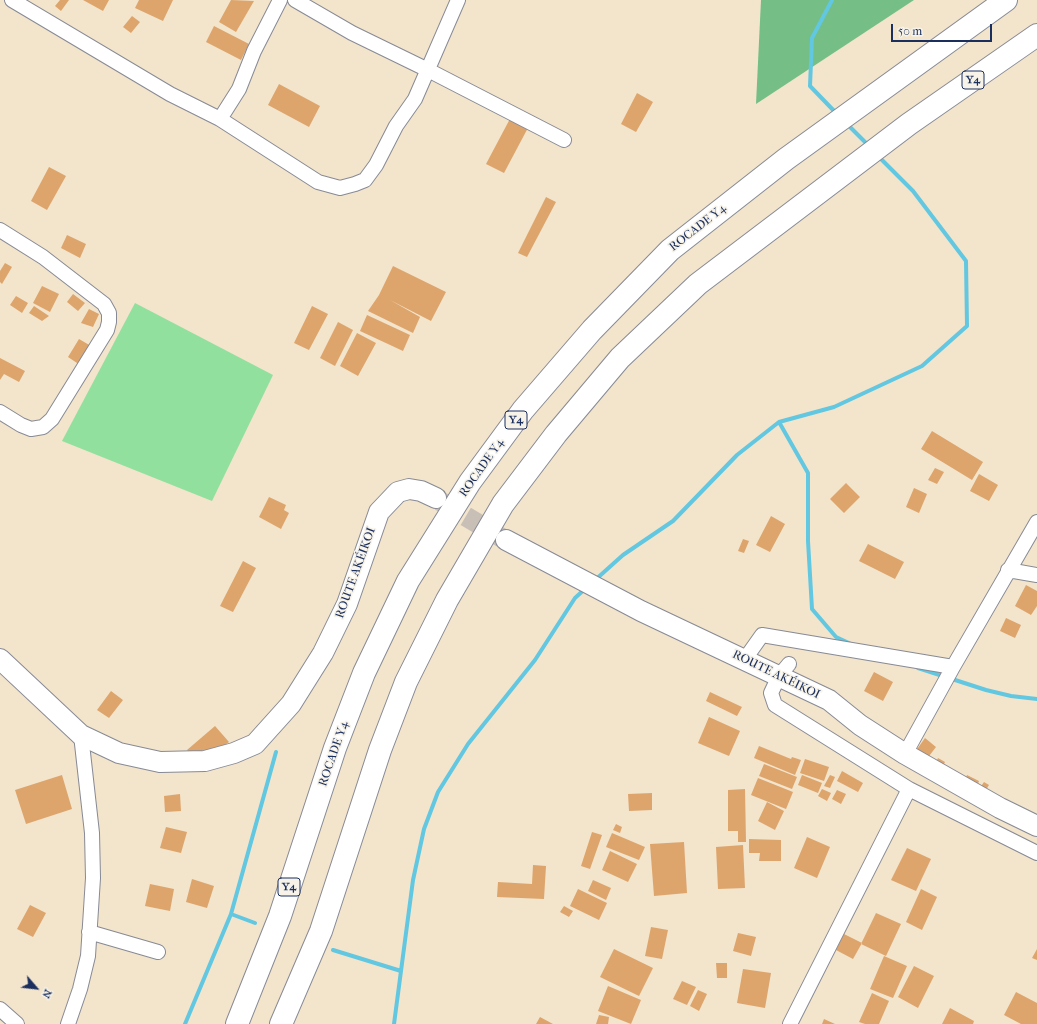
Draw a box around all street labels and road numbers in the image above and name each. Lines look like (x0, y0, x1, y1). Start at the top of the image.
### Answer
road number: Y4 (962, 71, 984, 89)
street label: ROCADE Y4 (667, 201, 729, 255)
road number: Y4 (505, 411, 527, 429)
street label: ROCADE Y4 (457, 436, 507, 500)
street label: ROUTE AKÉIKOI (333, 526, 379, 620)
street label: ROUTE AKÉIKOI (730, 648, 822, 702)
street label: ROCADE Y4 (316, 720, 352, 788)
road number: Y4 (278, 878, 300, 896)

